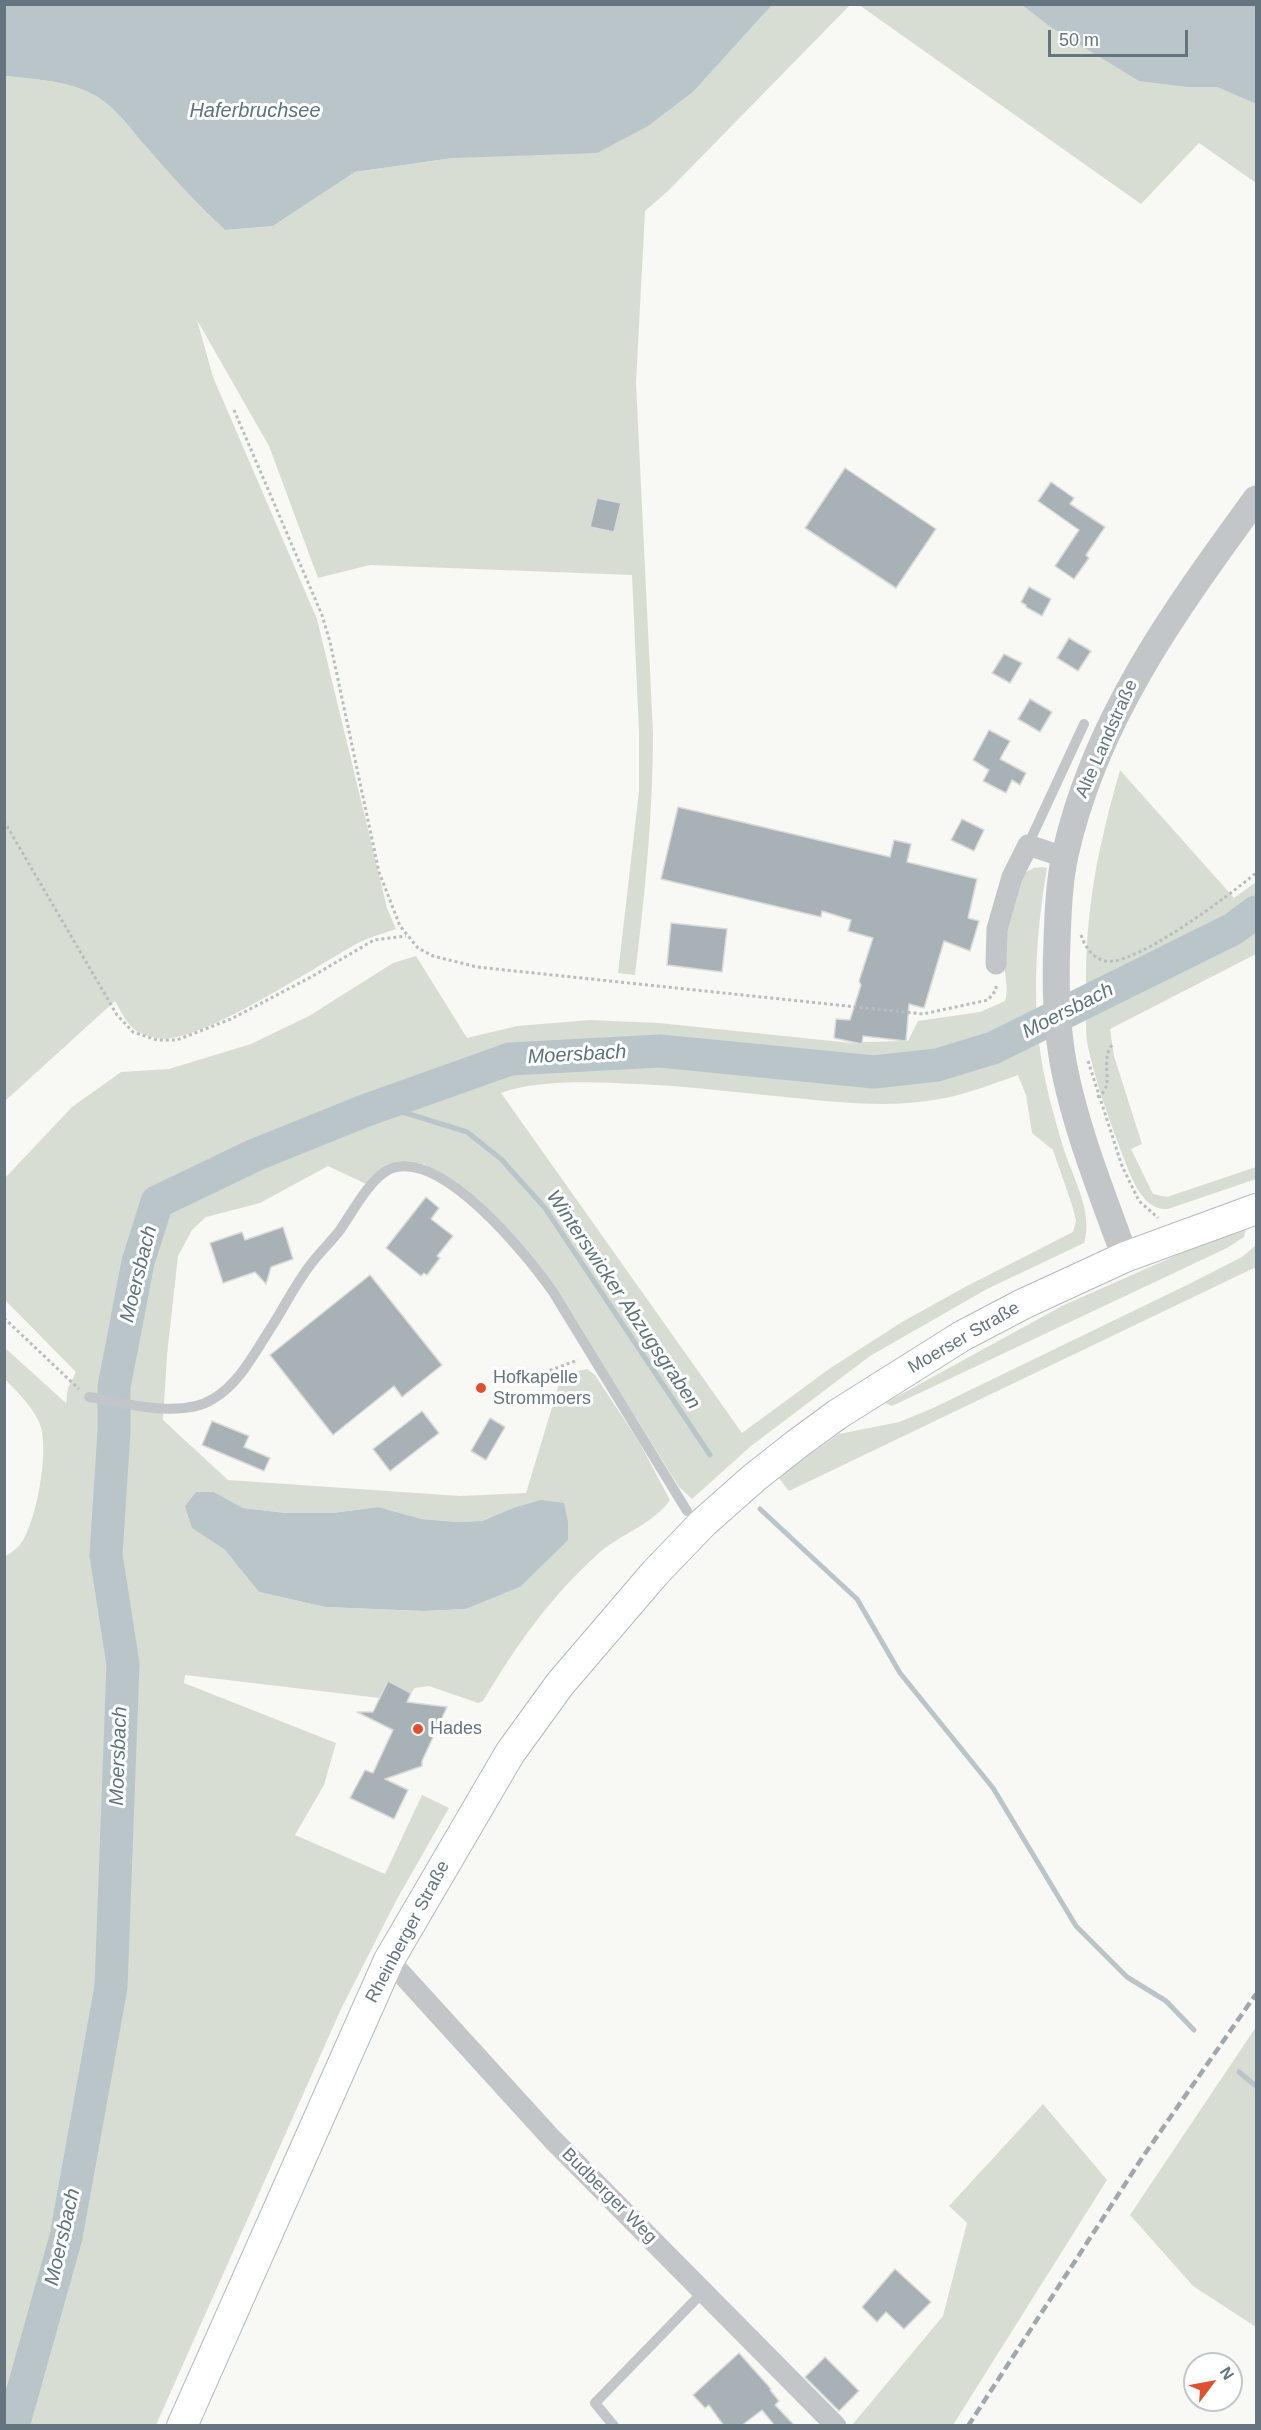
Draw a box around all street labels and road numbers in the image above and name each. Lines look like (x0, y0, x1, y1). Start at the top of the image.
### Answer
street label: Alte Landstraße (1071, 677, 1143, 801)
street label: Moerser Straße (904, 1297, 1024, 1379)
street label: Rheinberger Straße (361, 1857, 455, 2007)
street label: Budberger Weg (557, 2144, 661, 2248)

